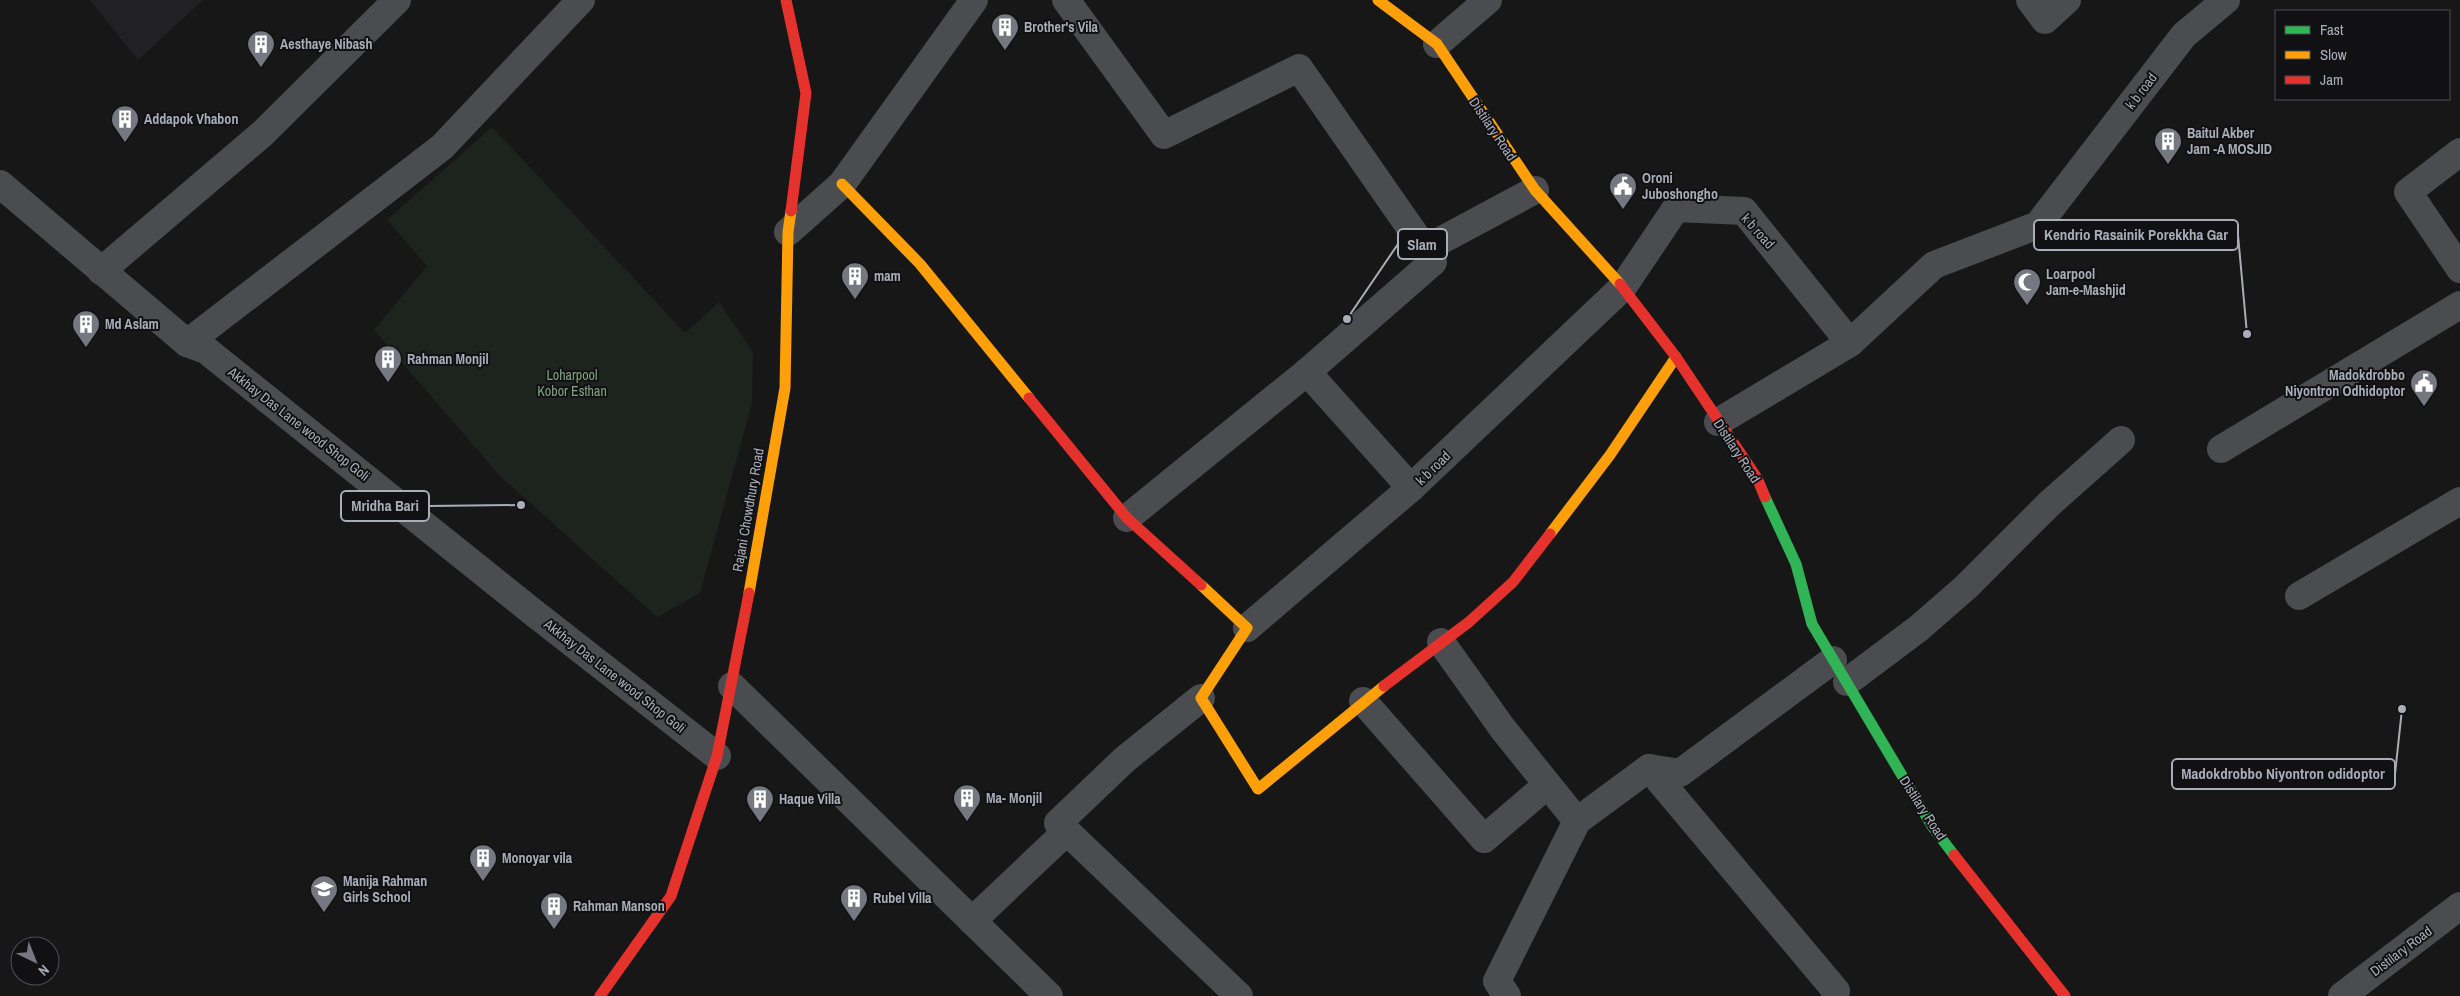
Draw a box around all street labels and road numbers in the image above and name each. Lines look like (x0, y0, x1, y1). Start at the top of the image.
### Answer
street label: k b road (2121, 69, 2161, 113)
street label: Distilary Road (1465, 94, 1521, 164)
street label: k b road (1737, 210, 1779, 252)
street label: Akkhay Das Lane wood Shop Goli (224, 362, 373, 485)
street label: Distilary Road (1710, 416, 1764, 486)
street label: Rajani Chowdhury Road (728, 447, 768, 573)
street label: k b road (1412, 447, 1454, 489)
street label: Akkhay Das Lane wood Shop Goli (540, 614, 689, 737)
street label: Distilary Road (1896, 773, 1950, 843)
street label: Distilary Road (2367, 922, 2435, 980)

